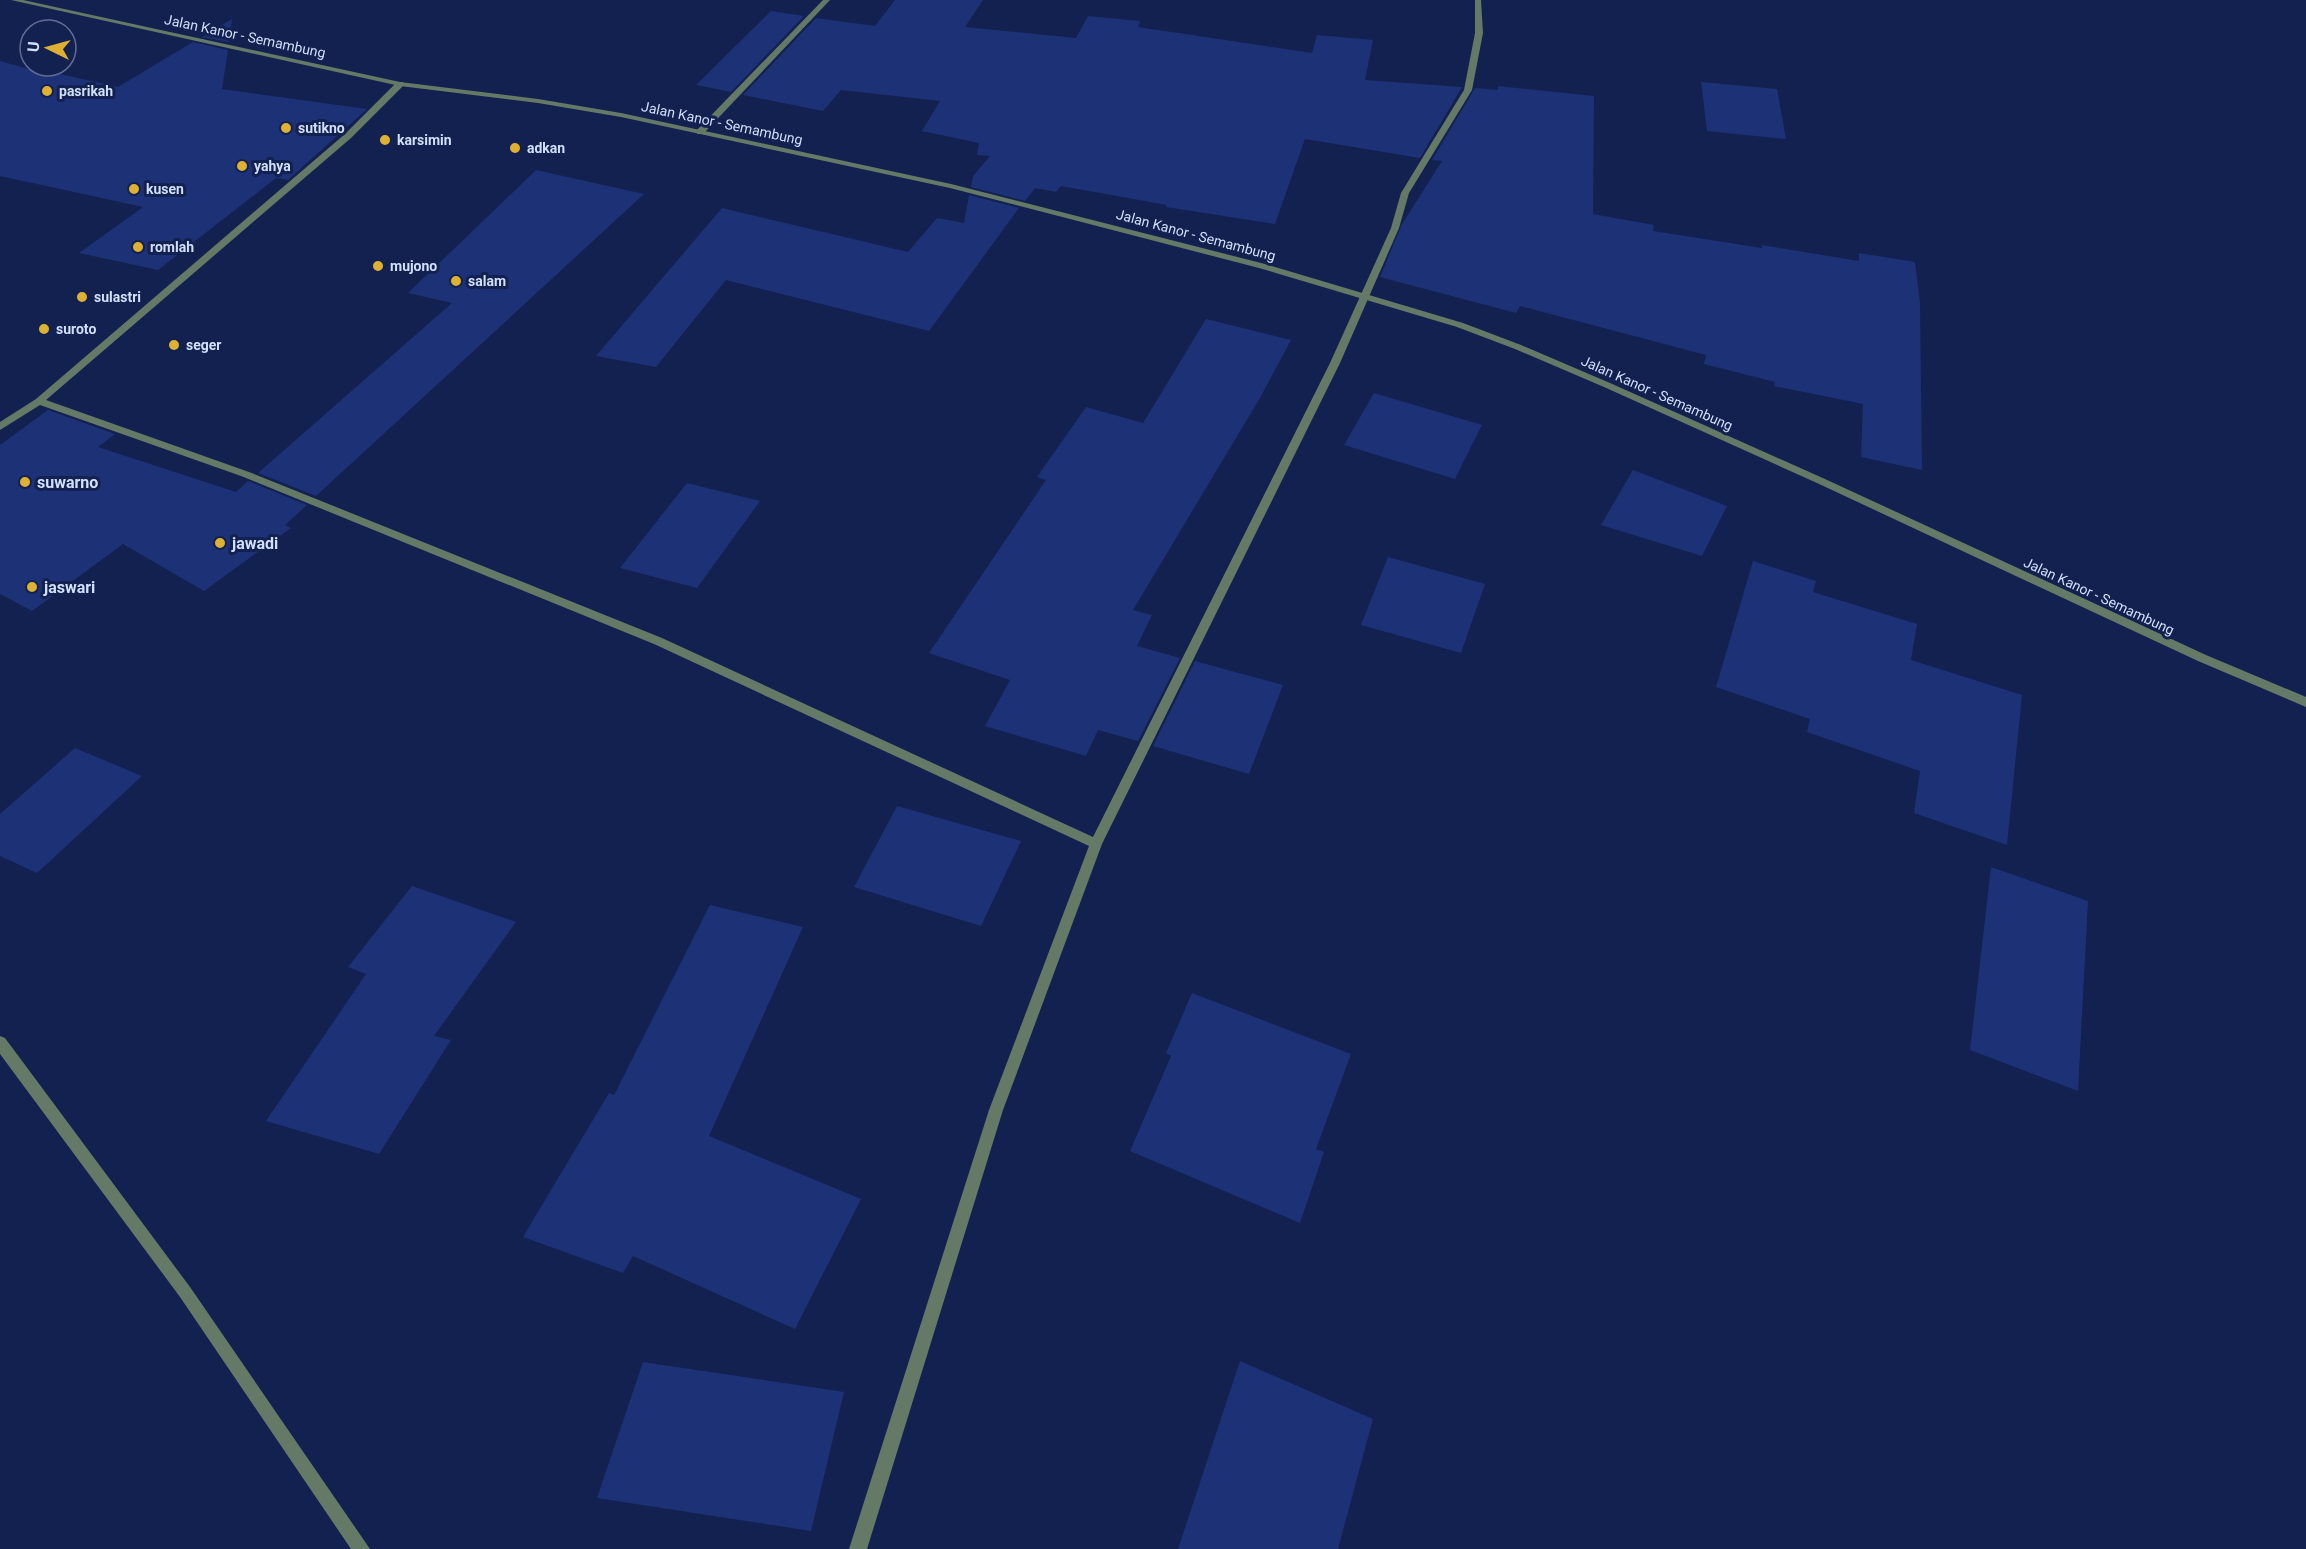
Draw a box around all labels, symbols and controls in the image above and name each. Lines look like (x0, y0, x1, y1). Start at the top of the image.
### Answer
street label: Jalan Kanor - Semambung (163, 11, 327, 61)
north arrow (18, 18, 78, 78)
text: U (24, 41, 43, 53)
place label: pasrikah (59, 83, 113, 99)
marker: pasrikah (40, 84, 54, 98)
street label: Jalan Kanor - Semambung (640, 98, 804, 148)
place label: sutikno (298, 120, 345, 136)
marker: sutikno (279, 121, 293, 135)
place label: karsimin (397, 132, 452, 148)
marker: karsimin (378, 133, 392, 147)
place label: adkan (527, 140, 565, 156)
marker: adkan (508, 141, 522, 155)
place label: yahya (254, 158, 291, 174)
marker: yahya (235, 159, 249, 173)
place label: kusen (146, 181, 184, 197)
marker: kusen (127, 182, 141, 196)
street label: Jalan Kanor - Semambung (1115, 206, 1277, 264)
place label: romlah (150, 239, 194, 255)
marker: romlah (131, 240, 145, 254)
place label: mujono (390, 258, 437, 274)
marker: mujono (371, 259, 385, 273)
place label: salam (468, 273, 506, 289)
marker: salam (449, 274, 463, 288)
place label: sulastri (94, 289, 141, 305)
marker: sulastri (75, 290, 89, 304)
place label: suroto (56, 321, 96, 337)
marker: suroto (37, 322, 51, 336)
place label: seger (186, 337, 221, 353)
marker: seger (167, 338, 181, 352)
street label: Jalan Kanor - Semambung (1579, 352, 1735, 434)
place label: suwarno (37, 473, 98, 492)
marker: suwarno (18, 475, 32, 489)
place label: jawadi (231, 534, 278, 553)
marker: jawadi (213, 536, 227, 550)
street label: Jalan Kanor - Semambung (2021, 554, 2177, 638)
place label: jaswari (43, 578, 95, 597)
marker: jaswari (25, 580, 39, 594)

